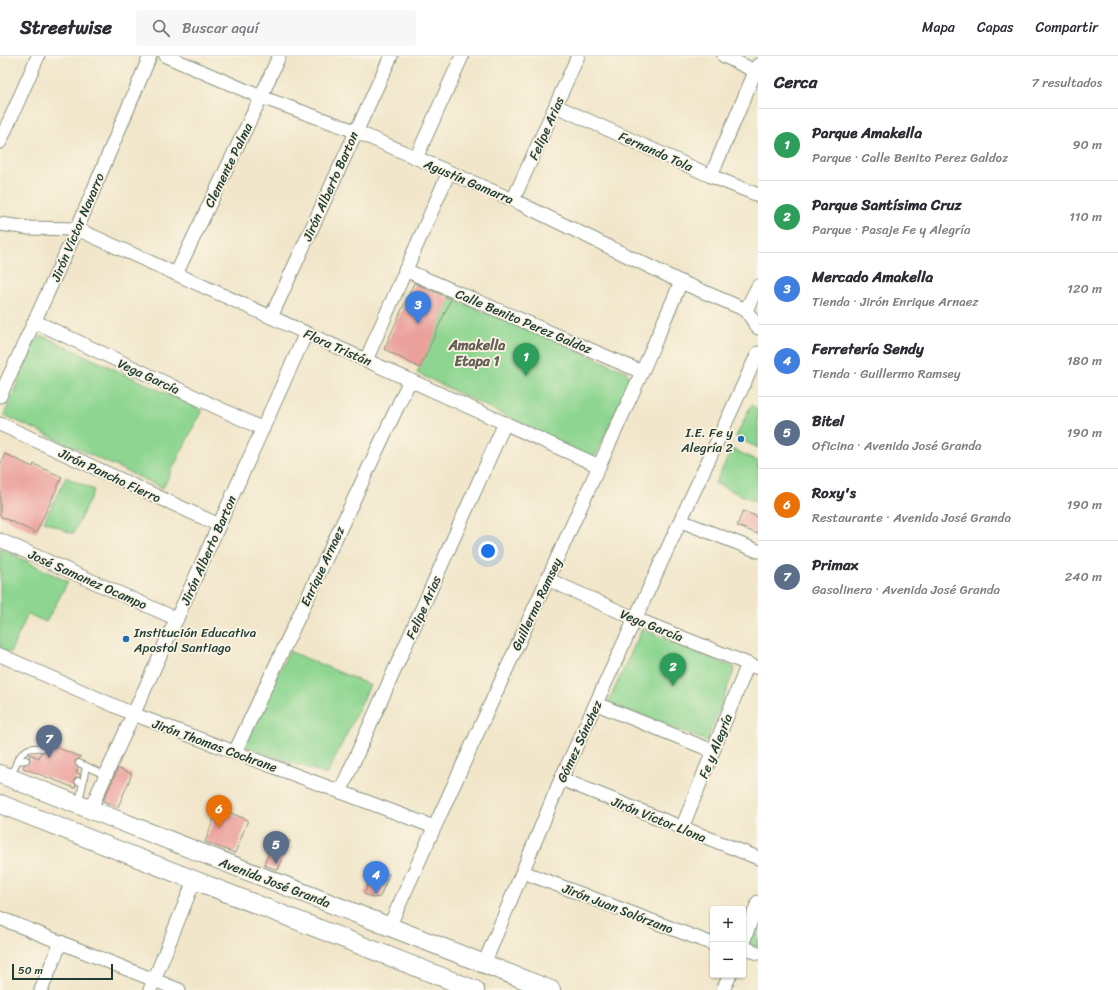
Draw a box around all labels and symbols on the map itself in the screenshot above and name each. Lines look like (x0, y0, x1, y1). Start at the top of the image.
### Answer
street label: Felipe Arias (522, 92, 571, 164)
street label: Clemente Palma (198, 118, 259, 212)
street label: Fernando Tola (615, 125, 697, 178)
street label: Jirón Alberto Barton (296, 128, 365, 246)
street label: Agustín Gamarra (419, 152, 518, 211)
street label: Jirón Víctor Navarro (44, 169, 111, 286)
street label: Calle Benito Perez Galdoz (452, 282, 596, 361)
pin: 3 (405, 291, 431, 324)
street label: Flora Tristán (300, 322, 376, 373)
district label: Amakella Etapa 1 (448, 333, 506, 374)
pin: 1 (513, 343, 539, 376)
street label: Vega García (114, 352, 184, 401)
place label: I.E. Fe y Alegría 2 (680, 421, 733, 459)
marker: I.E. Fe y Alegría 2 (736, 434, 746, 444)
street label: Jirón Pancho Fierro (54, 441, 165, 510)
street label: Jirón Alberto Barton (174, 492, 243, 610)
street label: Enrique Arnaez (294, 521, 351, 610)
your location (478, 541, 498, 561)
street label: José Samanez Ocampo (24, 543, 151, 616)
street label: Guillermo Ramsey (505, 554, 568, 655)
street label: Felipe Arias (399, 571, 448, 643)
street label: Vega García (617, 602, 687, 649)
place label: Institución Educativa Apostol Santiago (133, 621, 257, 659)
marker: Institución Educativa Apostol Santiago (121, 634, 131, 644)
pin: 2 (660, 653, 686, 686)
street label: Gómez Sánchez (550, 695, 609, 786)
street label: Fe y Alegría (692, 710, 739, 782)
street label: Jirón Thomas Cochrane (148, 712, 281, 779)
pin: 7 (36, 725, 62, 758)
street label: Jirón Víctor Llona (607, 790, 710, 849)
pin: 6 (206, 795, 232, 828)
pin: 5 (263, 831, 289, 864)
street label: Avenida José Granda (215, 850, 334, 914)
pin: 4 (363, 861, 389, 894)
street label: Jirón Juan Solórzano (558, 876, 677, 940)
scale bar (12, 962, 113, 981)

